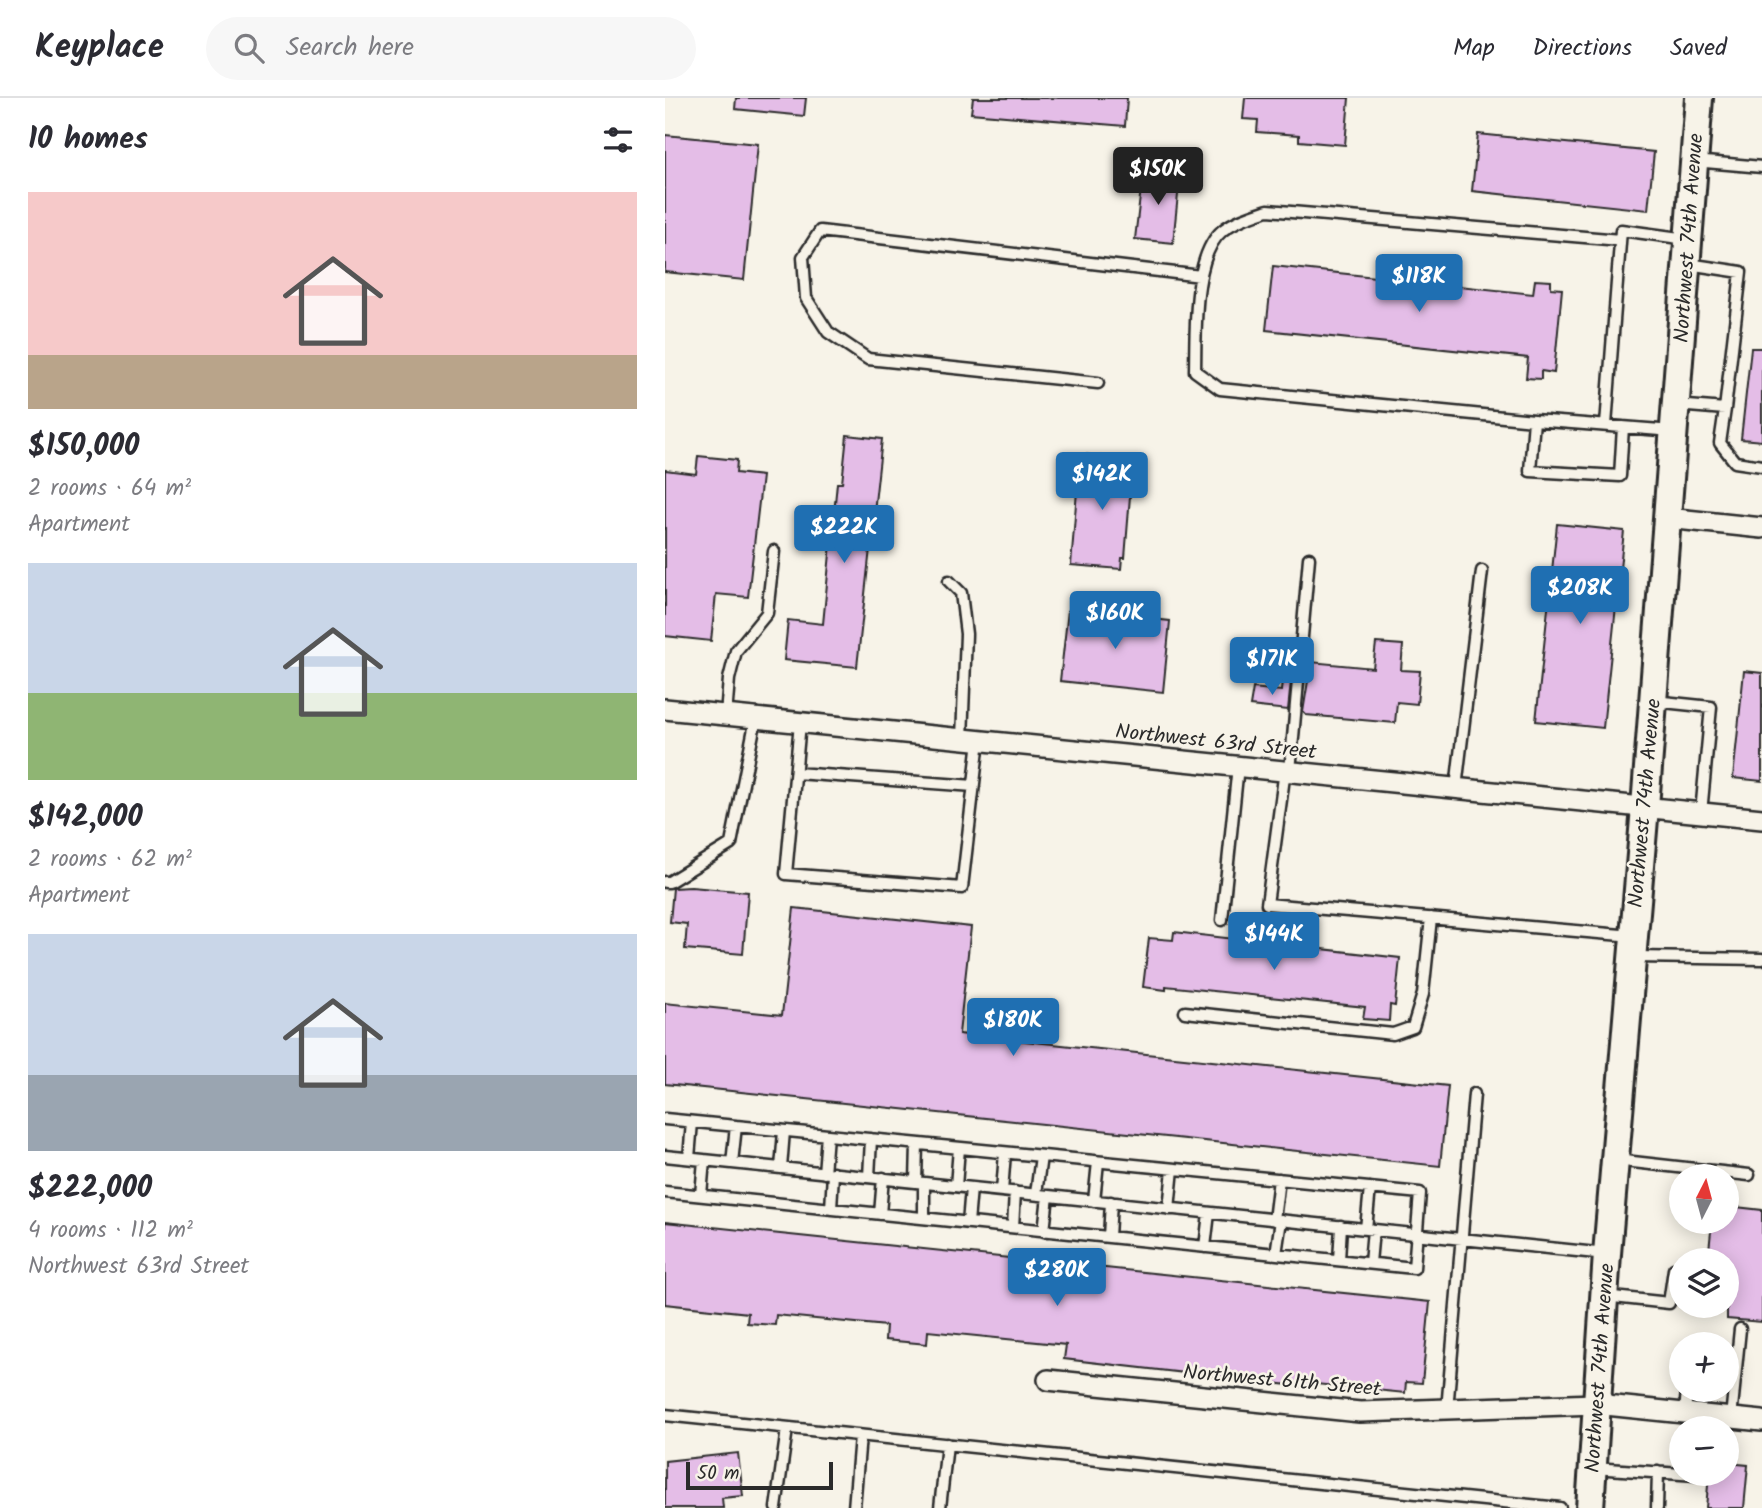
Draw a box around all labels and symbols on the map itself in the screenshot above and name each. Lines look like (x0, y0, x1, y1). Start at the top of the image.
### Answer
street label: Northwest 74th Avenue (1666, 132, 1713, 344)
pin: $150K (1109, 148, 1207, 207)
pin: $118K (1370, 254, 1468, 314)
pin: $142K (1053, 452, 1151, 512)
pin: $222K (795, 505, 893, 565)
pin: $208K (1531, 566, 1629, 626)
pin: $160K (1066, 592, 1164, 651)
pin: $171K (1223, 638, 1321, 697)
street label: Northwest 74th Avenue (1620, 697, 1671, 909)
street label: Northwest 63rd Street (1114, 716, 1319, 770)
pin: $144K (1225, 912, 1323, 972)
pin: $180K (964, 998, 1062, 1058)
north arrow (1669, 1164, 1739, 1234)
pin: $280K (1008, 1248, 1106, 1308)
street label: Northwest 74th Avenue (1577, 1262, 1624, 1474)
street label: Northwest 61th Street (1182, 1356, 1383, 1407)
scale bar (686, 1459, 833, 1491)

